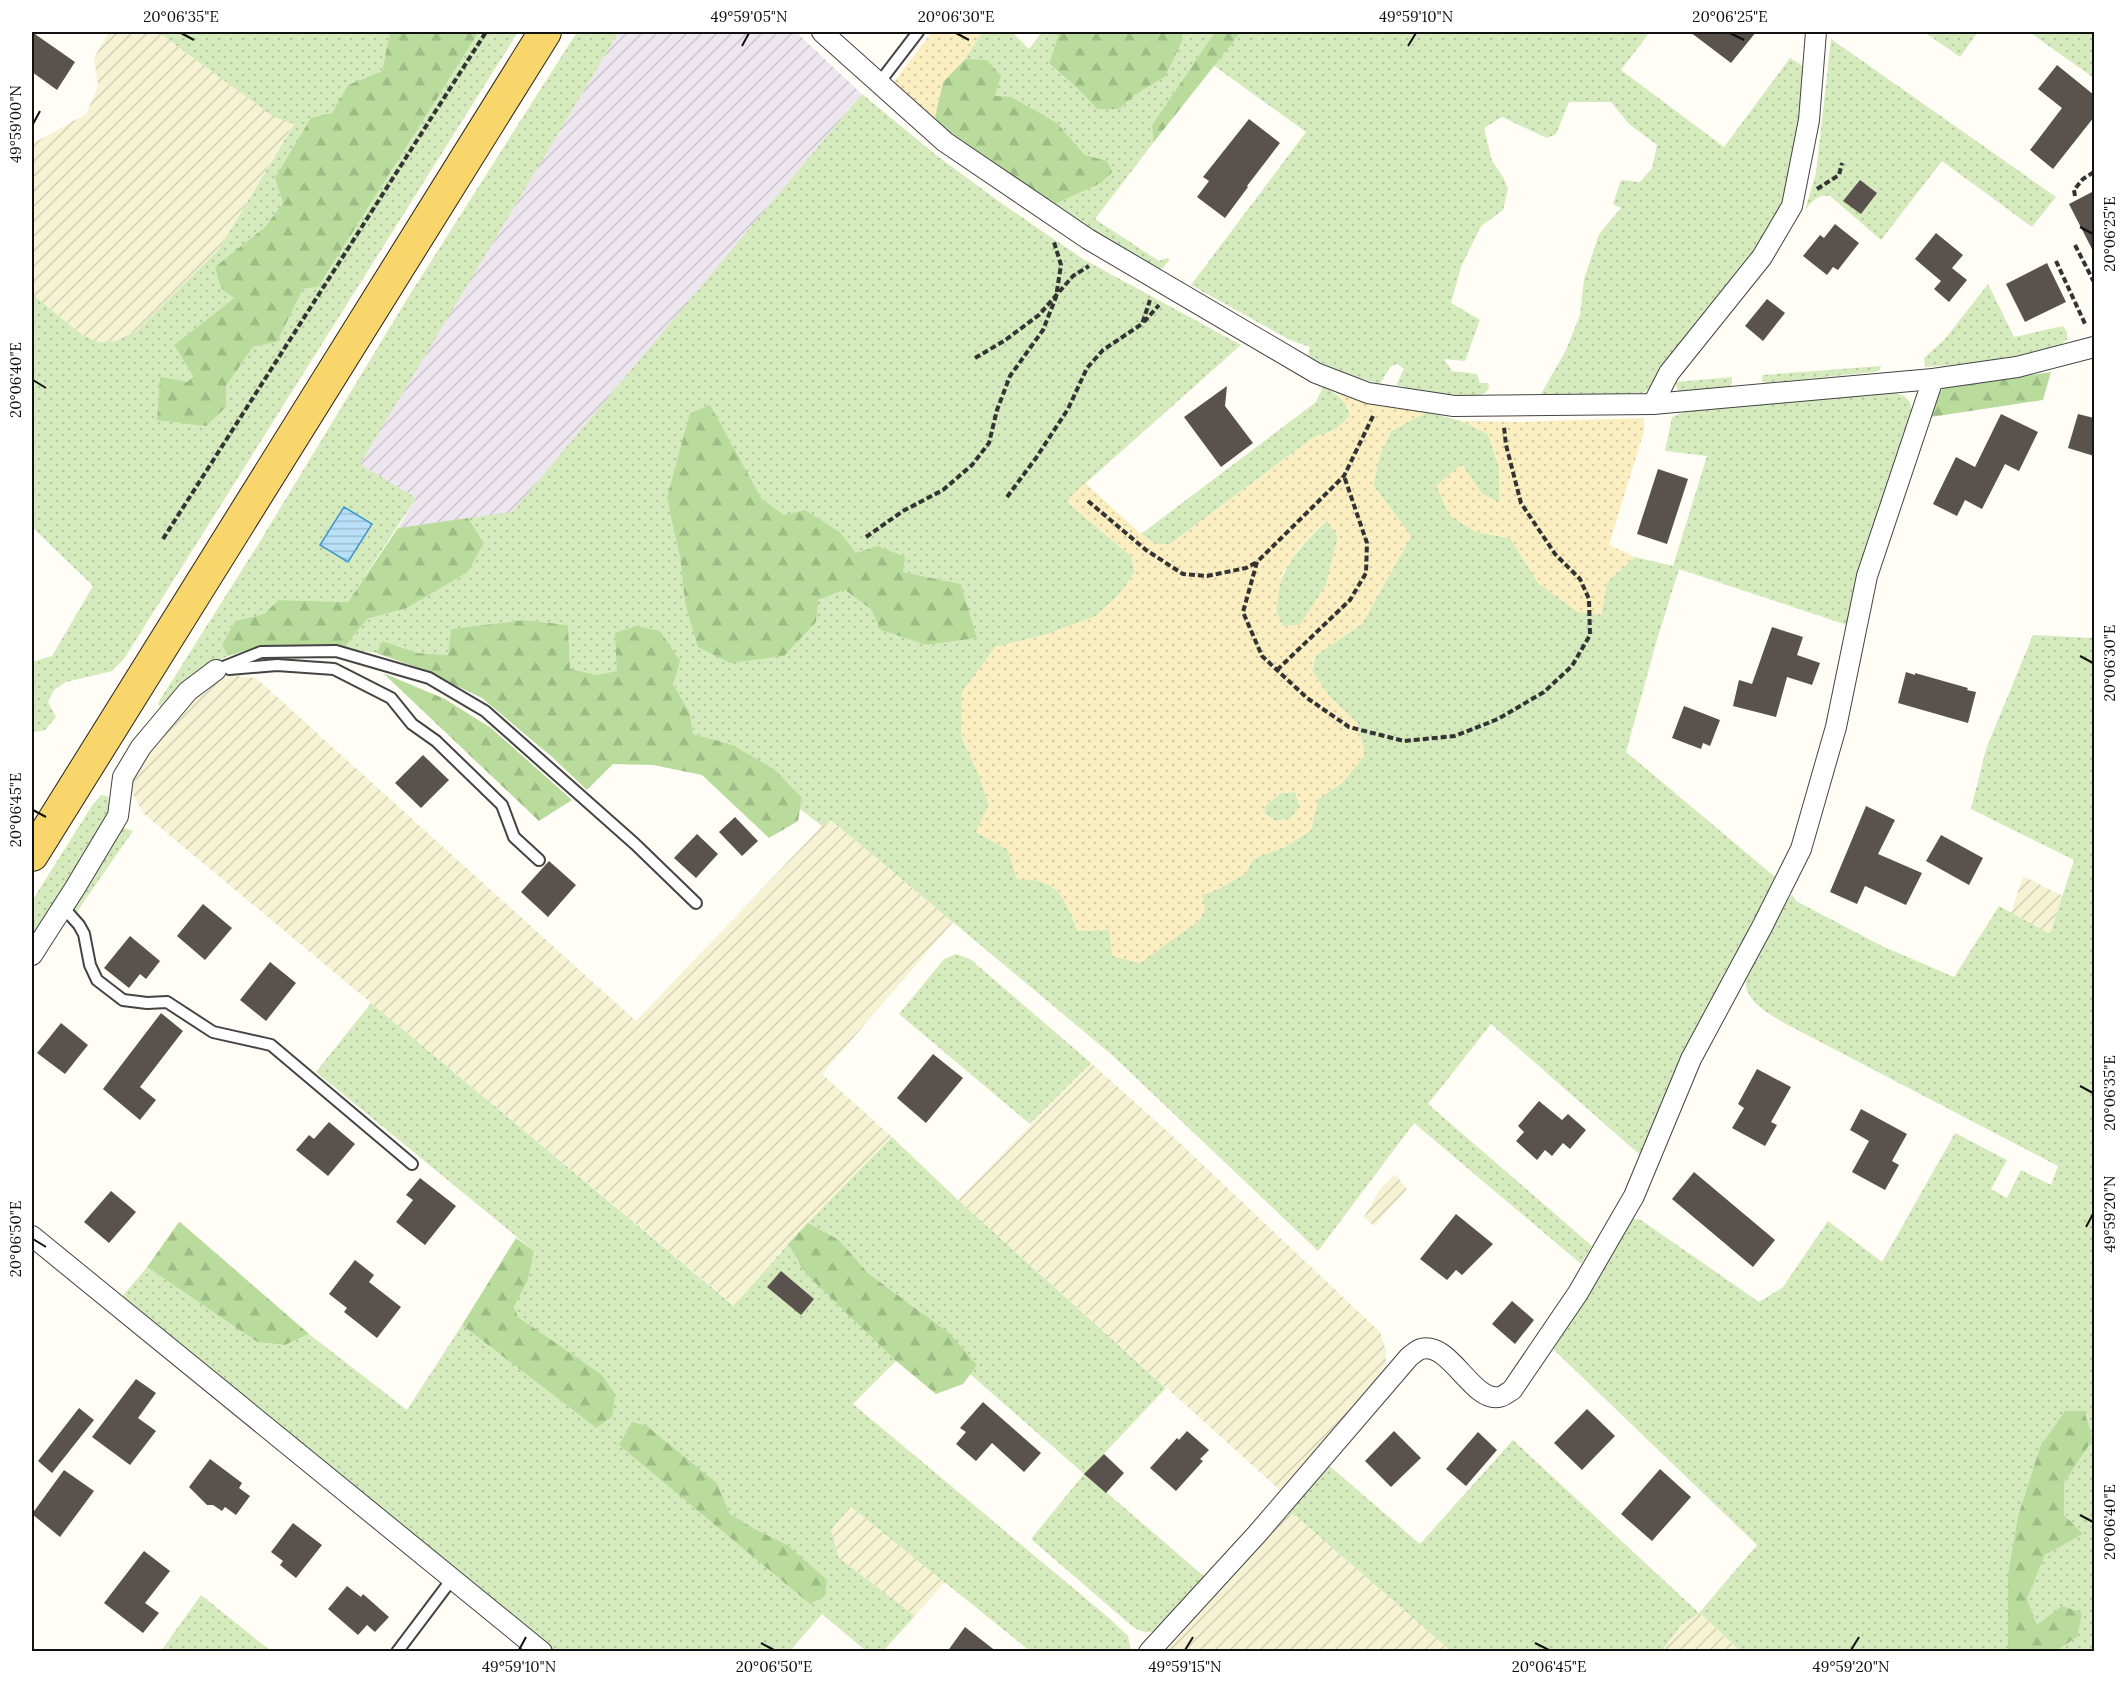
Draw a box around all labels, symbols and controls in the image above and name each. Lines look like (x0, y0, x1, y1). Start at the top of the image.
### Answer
text: 20°06'35"E (143, 7, 219, 26)
text: 49°59'05"N (711, 7, 787, 26)
text: 20°06'30"E (918, 7, 994, 26)
text: 49°59'10"N (1379, 7, 1453, 26)
text: 20°06'25"E (1692, 7, 1768, 26)
text: 49°59'00"N (6, 85, 25, 163)
text: 20°06'25"E (2100, 196, 2119, 272)
text: 20°06'40"E (6, 342, 25, 418)
text: 20°06'30"E (2100, 625, 2119, 701)
text: 20°06'45"E (6, 773, 25, 847)
text: 20°06'35"E (2100, 1055, 2119, 1131)
text: 49°59'20"N (2100, 1176, 2119, 1252)
text: 20°06'50"E (6, 1201, 25, 1277)
text: 20°06'40"E (2100, 1484, 2119, 1560)
text: 49°59'10"N (482, 1657, 556, 1676)
text: 20°06'50"E (736, 1657, 812, 1676)
text: 49°59'15"N (1148, 1657, 1222, 1676)
text: 20°06'45"E (1512, 1657, 1586, 1676)
text: 49°59'20"N (1813, 1657, 1889, 1676)

